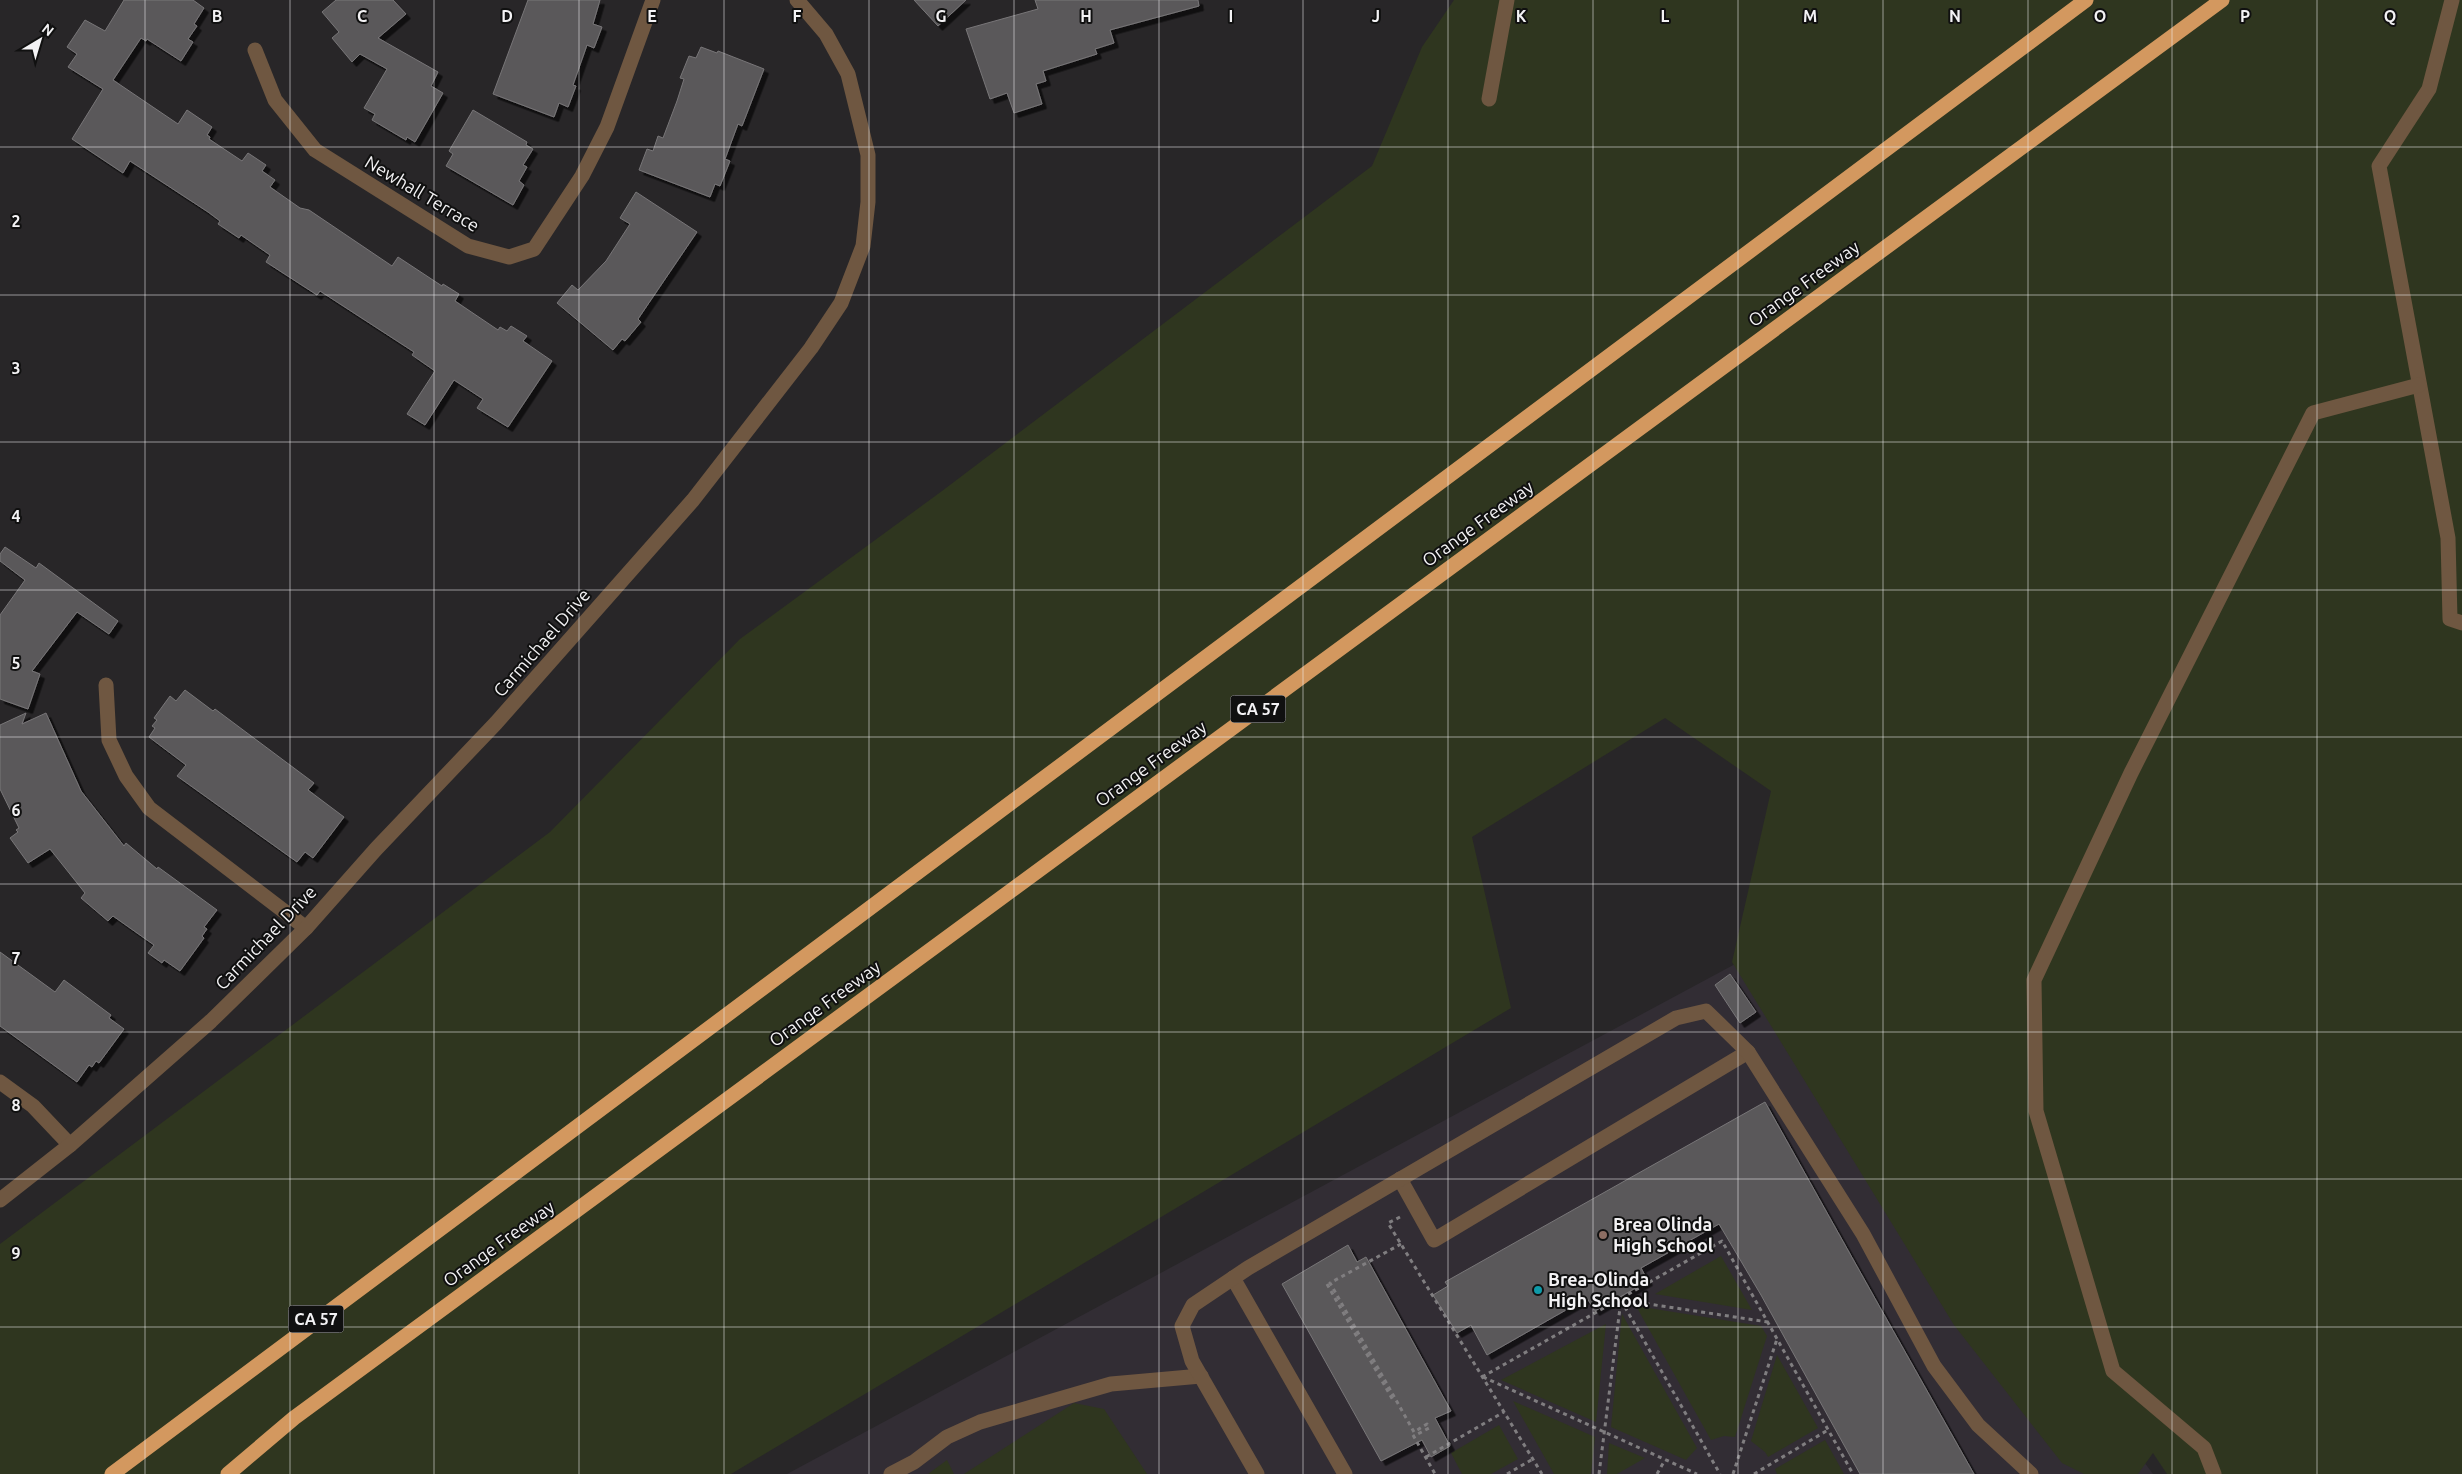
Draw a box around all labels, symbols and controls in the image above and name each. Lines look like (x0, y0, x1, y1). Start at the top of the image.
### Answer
text: B (212, 7, 222, 25)
text: C (357, 7, 367, 25)
text: D (501, 7, 513, 25)
text: E (647, 7, 657, 25)
text: F (793, 7, 802, 25)
text: G (935, 7, 947, 25)
text: H (1080, 7, 1092, 25)
text: I (1229, 7, 1233, 25)
text: J (1372, 7, 1380, 25)
text: K (1516, 7, 1527, 25)
text: L (1661, 7, 1670, 25)
text: M (1803, 7, 1817, 25)
text: N (1949, 7, 1961, 25)
text: O (2094, 7, 2106, 25)
text: P (2240, 7, 2250, 25)
text: Q (2384, 7, 2396, 25)
north arrow (15, 15, 65, 65)
text: N (39, 20, 57, 39)
street label: Newhall Terrace (362, 151, 483, 235)
text: 2 (11, 212, 21, 230)
street label: Orange Freeway (1744, 236, 1863, 330)
text: 3 (11, 359, 21, 377)
street label: Orange Freeway (1418, 476, 1537, 570)
text: 4 (11, 507, 21, 525)
street label: Carmichael Drive (489, 584, 593, 700)
text: 5 (11, 654, 21, 672)
road number: CA 57 (1230, 696, 1286, 722)
street label: Orange Freeway (1091, 716, 1210, 810)
text: 6 (11, 801, 21, 819)
street label: Carmichael Drive (211, 881, 320, 993)
text: 7 (11, 949, 21, 967)
street label: Orange Freeway (765, 956, 884, 1050)
text: 8 (11, 1096, 21, 1114)
street label: Orange Freeway (439, 1196, 558, 1290)
place label: Brea Olinda High School (1613, 1214, 1714, 1255)
marker: Brea Olinda High School (1597, 1229, 1609, 1241)
text: 9 (11, 1244, 21, 1262)
place label: Brea-Olinda High School (1548, 1269, 1649, 1310)
marker: Brea-Olinda High School (1532, 1284, 1544, 1296)
road number: CA 57 (288, 1306, 344, 1332)

